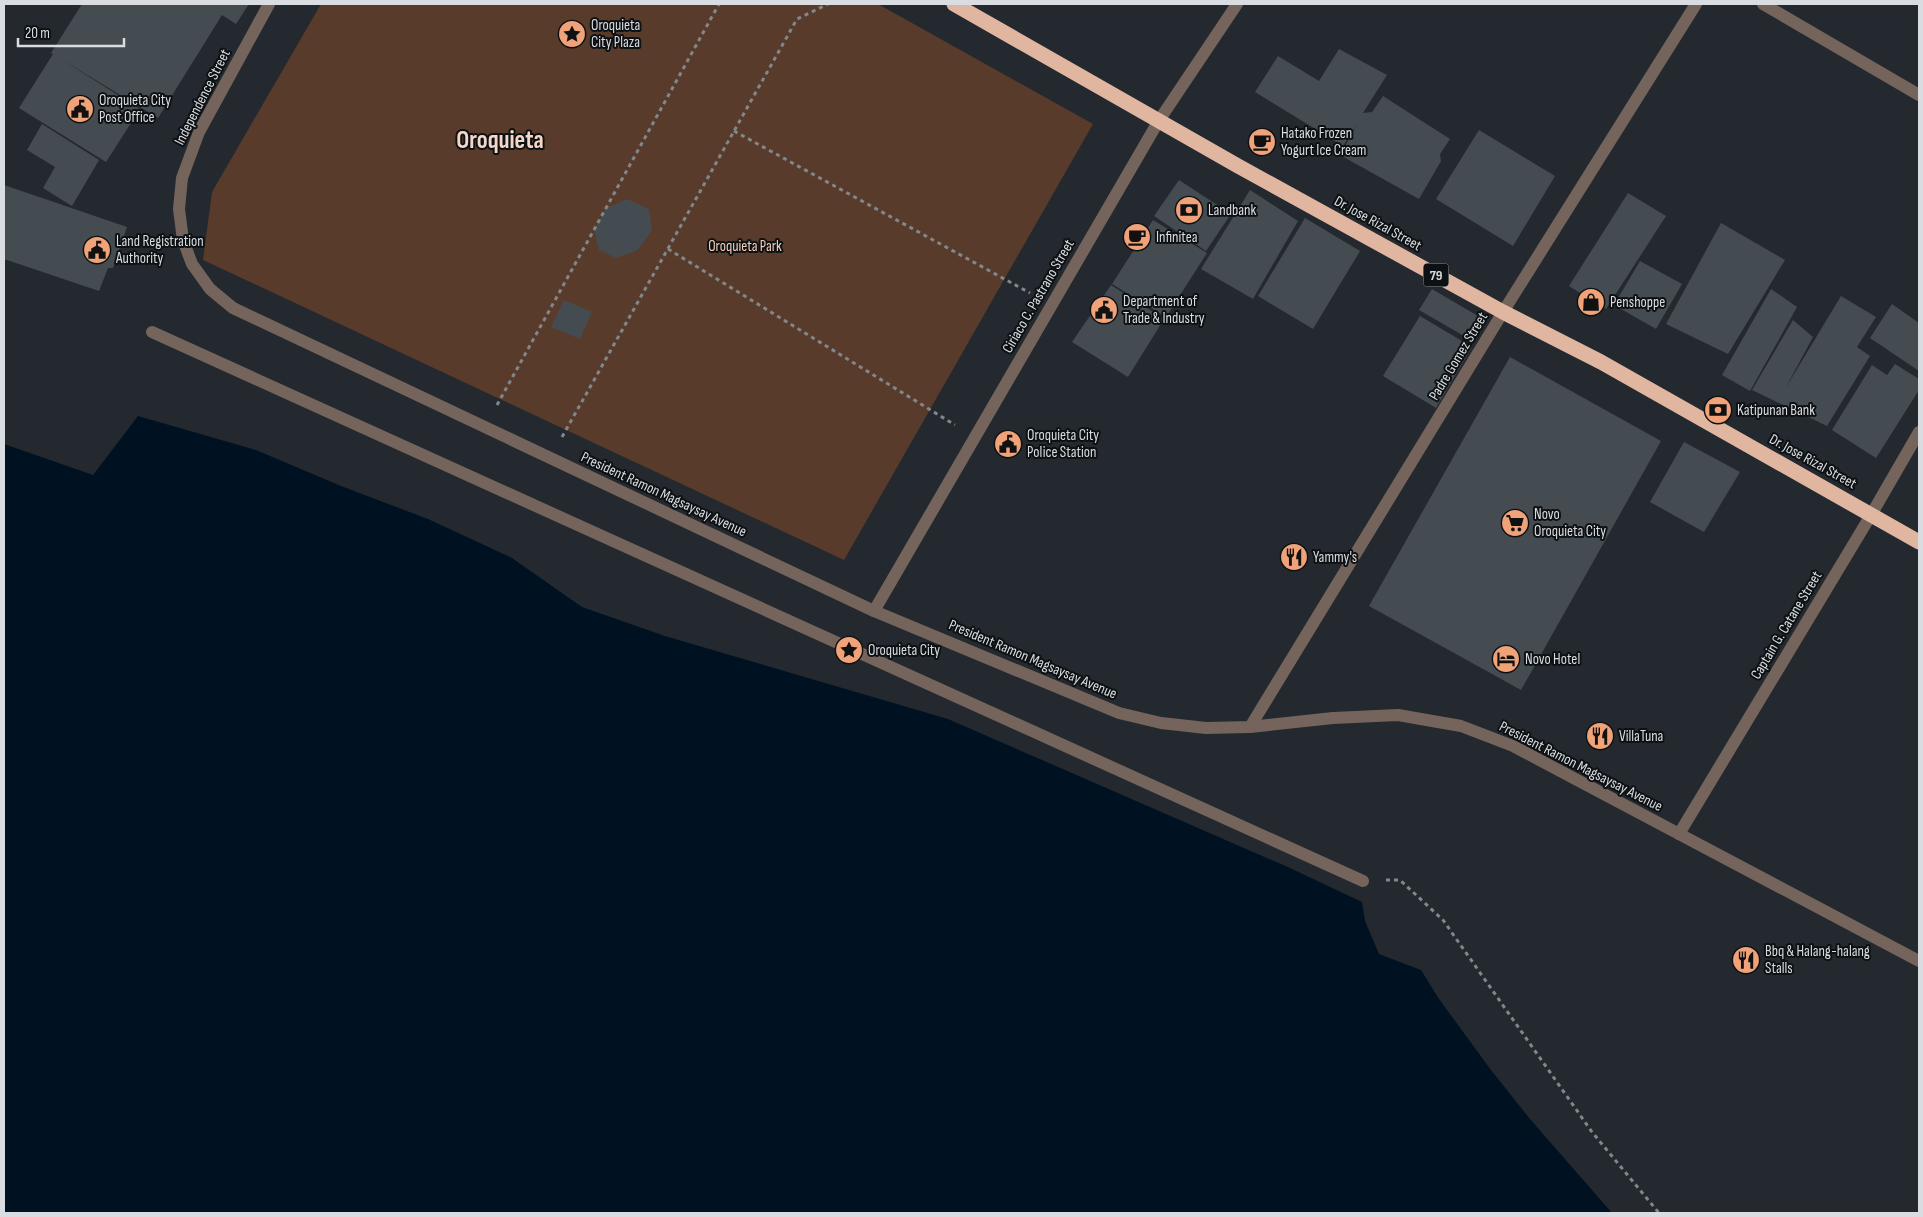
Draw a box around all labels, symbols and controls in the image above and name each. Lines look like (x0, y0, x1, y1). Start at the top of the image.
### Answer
scale bar (18, 15, 124, 47)
place label: Oroquieta City Plaza (591, 16, 640, 52)
place icon: Oroquieta City Plaza (557, 19, 587, 49)
text: 20 m (25, 24, 50, 43)
street label: Independence Street (170, 46, 235, 148)
place label: Oroquieta City Post Office (99, 91, 171, 127)
public building icon: Oroquieta City Post Office (65, 94, 95, 124)
place label: Hatako Frozen Yogurt Ice Cream (1281, 124, 1366, 160)
district label: Oroquieta (456, 125, 544, 156)
cafe icon: Hatako Frozen Yogurt Ice Cream (1247, 127, 1277, 157)
street label: Dr. Jose Rizal Street (1331, 192, 1425, 255)
bank icon: Landbank (1174, 195, 1204, 225)
place label: Landbank (1208, 201, 1256, 220)
cafe icon: Infinitea (1122, 222, 1152, 252)
place label: Infinitea (1156, 228, 1198, 247)
place label: Land Registration Authority (115, 232, 204, 268)
public building icon: Land Registration Authority (82, 235, 112, 265)
street label: Ciriaco C. Pastrano Street (998, 236, 1079, 357)
park label: Oroquieta Park (708, 237, 782, 256)
road number: 79 (1424, 264, 1448, 286)
shop icon: Penshoppe (1576, 287, 1606, 317)
place label: Department of Trade & Industry (1123, 292, 1205, 328)
place label: Penshoppe (1610, 293, 1665, 312)
public building icon: Department of Trade & Industry (1089, 295, 1119, 325)
street label: Padre Gomez Street (1425, 308, 1492, 404)
bank icon: Katipunan Bank (1703, 395, 1733, 425)
place label: Katipunan Bank (1737, 401, 1815, 420)
place label: Oroquieta City Police Station (1027, 426, 1099, 462)
public building icon: Oroquieta City Police Station (993, 429, 1023, 459)
street label: Dr. Jose Rizal Street (1766, 430, 1860, 493)
street label: President Ramon Magsaysay Avenue (578, 448, 750, 541)
place label: Novo Oroquieta City (1534, 505, 1606, 541)
supermarket icon: Novo Oroquieta City (1500, 508, 1530, 538)
restaurant icon: Yammy's (1279, 542, 1309, 572)
place label: Yammy's (1313, 548, 1357, 567)
street label: Captain G. Catane Street (1747, 567, 1827, 683)
street label: President Ramon Magsaysay Avenue (946, 615, 1120, 704)
place icon: Oroquieta City (834, 635, 864, 665)
place label: Oroquieta City (868, 641, 940, 660)
hotel icon: Novo Hotel (1491, 644, 1521, 674)
place label: Novo Hotel (1525, 650, 1580, 669)
street label: President Ramon Magsaysay Avenue (1496, 717, 1666, 816)
restaurant icon: VillaTuna (1585, 721, 1615, 751)
place label: VillaTuna (1619, 727, 1664, 746)
place label: Bbq & Halang-halang Stalls (1765, 942, 1870, 978)
restaurant icon: Bbq & Halang-halang Stalls (1731, 945, 1761, 975)

